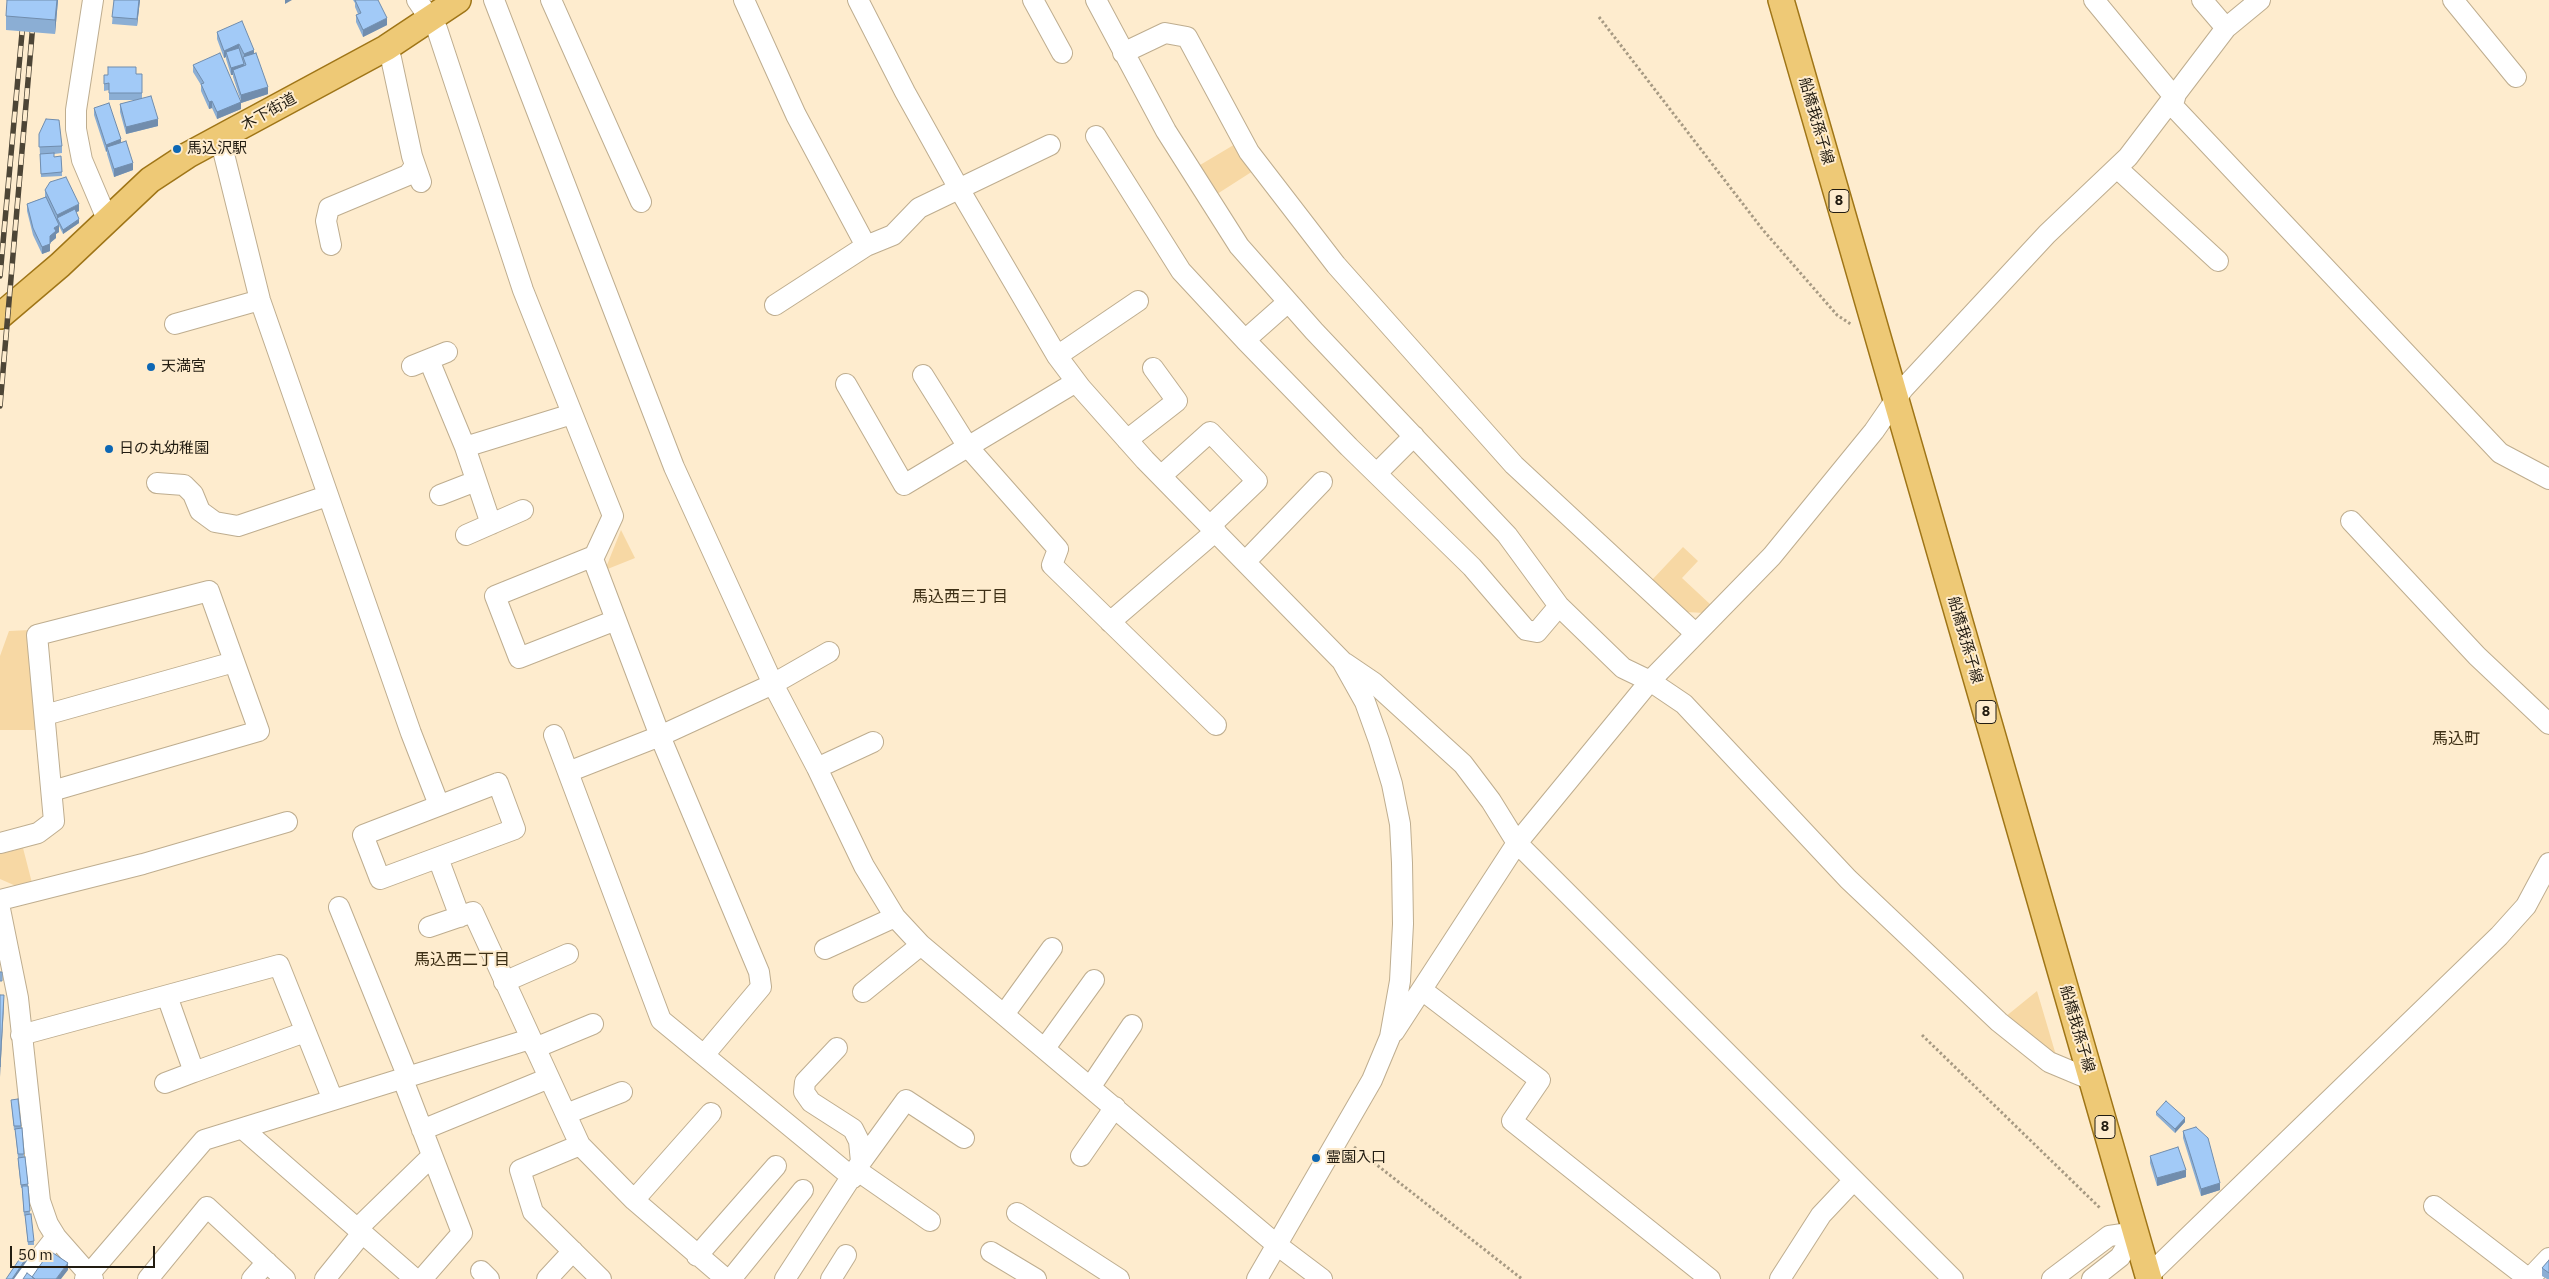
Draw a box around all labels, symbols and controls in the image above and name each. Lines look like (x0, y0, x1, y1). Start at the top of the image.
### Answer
street label: 船橋我孫子線 (1795, 75, 1837, 167)
street label: 木下街道 (238, 90, 300, 134)
place label: 馬込沢駅 (187, 140, 247, 158)
marker: 馬込沢駅 (171, 143, 183, 155)
road number: 8 (1829, 190, 1849, 212)
place label: 天満宮 (161, 358, 206, 376)
marker: 天満宮 (145, 361, 157, 373)
place label: 日の丸幼稚園 (119, 440, 209, 458)
marker: 日の丸幼稚園 (103, 443, 115, 455)
district label: 馬込西三丁目 (912, 587, 1008, 607)
street label: 船橋我孫子線 (1944, 594, 1986, 686)
road number: 8 (1976, 700, 1996, 724)
district label: 馬込町 (2432, 729, 2480, 749)
district label: 馬込西二丁目 (414, 950, 510, 970)
street label: 船橋我孫子線 (2056, 983, 2098, 1075)
road number: 8 (2095, 1116, 2115, 1138)
place label: 霊園入口 (1326, 1149, 1386, 1167)
marker: 霊園入口 (1310, 1152, 1322, 1164)
scale bar (12, 1236, 158, 1268)
text: 50 m (18, 1245, 53, 1264)

